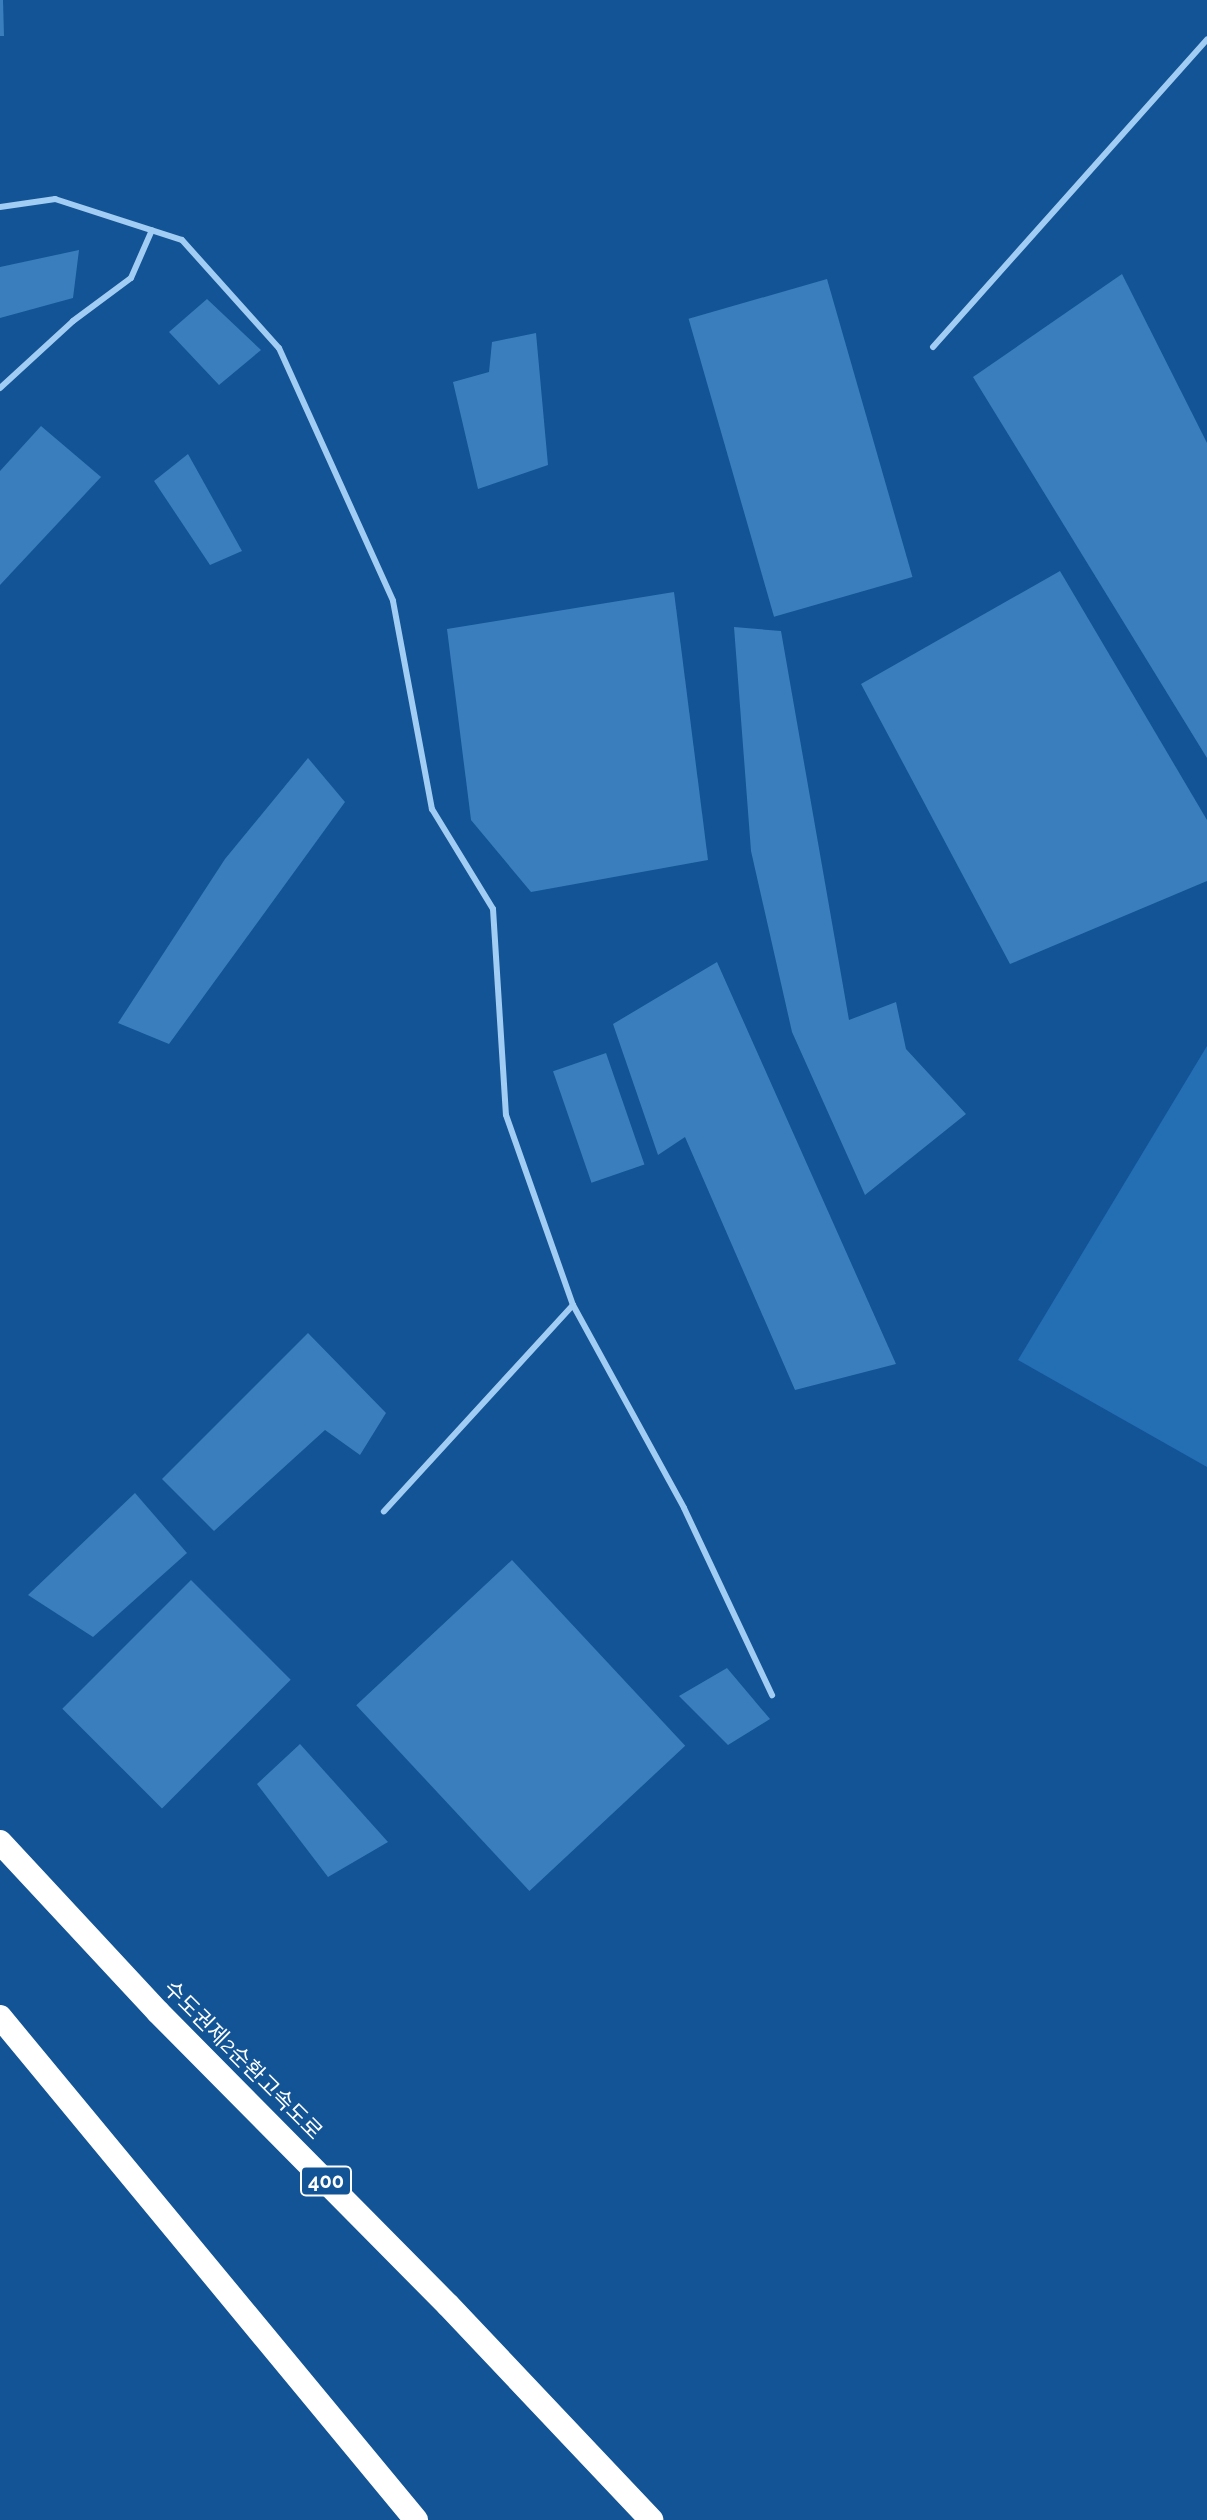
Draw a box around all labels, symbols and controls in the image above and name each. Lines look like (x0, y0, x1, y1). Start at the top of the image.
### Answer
street label: 수도권제2순환고속도로 (158, 1975, 328, 2145)
road number: 400 (300, 2165, 352, 2197)

